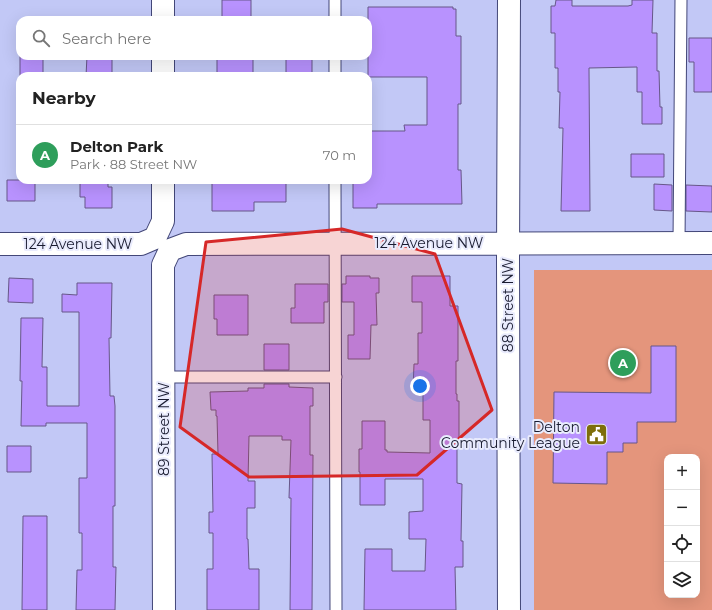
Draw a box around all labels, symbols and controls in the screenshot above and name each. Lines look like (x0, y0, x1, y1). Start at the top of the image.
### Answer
search box (16, 16, 372, 60)
icon: search (30, 27, 52, 49)
text: Search here (62, 29, 151, 48)
text: Nearby (32, 88, 96, 108)
text: Delton Park (70, 137, 163, 156)
text: A (40, 147, 50, 163)
text: 70 m (323, 147, 356, 163)
text: Park · 88 Street NW (70, 156, 197, 172)
street label: 124 Avenue NW (375, 234, 484, 252)
street label: 124 Avenue NW (24, 235, 133, 253)
street label: 88 Street NW (499, 257, 517, 352)
pin: A (610, 348, 636, 378)
your location (410, 376, 430, 396)
street label: 89 Street NW (155, 382, 173, 476)
place label: Delton Community League (441, 418, 580, 452)
public building icon: Delton Community League (583, 422, 609, 448)
map controls (664, 454, 700, 598)
button: + (664, 454, 700, 490)
button: − (664, 490, 700, 526)
button: locate (664, 526, 700, 562)
button: layers (664, 562, 700, 598)

